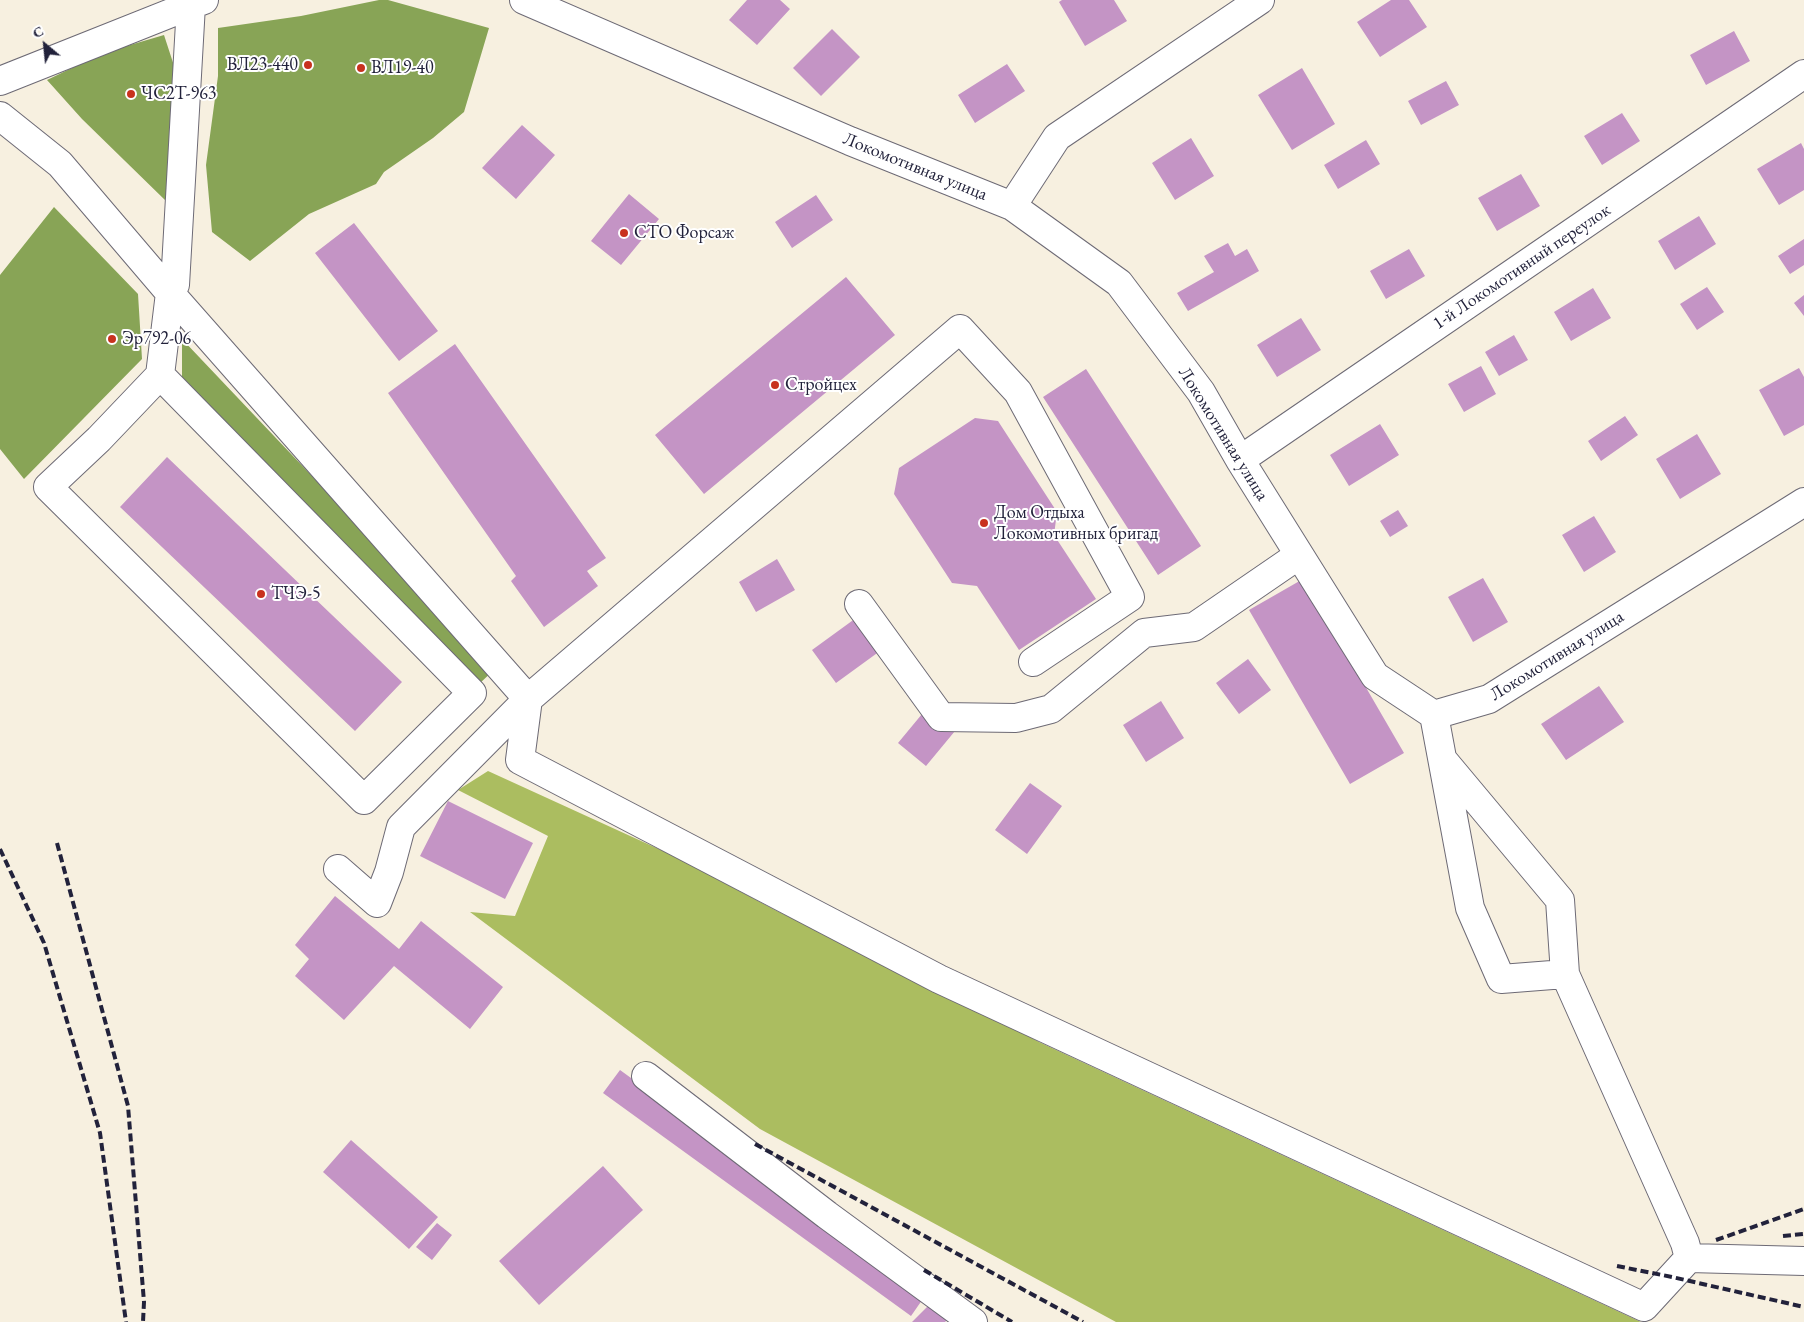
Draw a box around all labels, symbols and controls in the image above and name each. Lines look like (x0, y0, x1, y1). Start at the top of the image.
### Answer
north arrow (20, 20, 70, 70)
text: С (29, 21, 47, 42)
place label: ВЛ23-440 (227, 54, 298, 76)
place label: ВЛ19-40 (371, 57, 434, 79)
marker: ВЛ23-440 (302, 59, 314, 71)
marker: ВЛ19-40 (355, 62, 367, 74)
place label: ЧС2Т-963 (141, 83, 216, 105)
marker: ЧС2Т-963 (125, 88, 137, 100)
street label: Локомотивная улица (840, 128, 990, 206)
street label: 1-й Локомотивный переулок (1429, 199, 1615, 335)
place label: СТО Форсаж (634, 222, 734, 244)
marker: СТО Форсаж (618, 227, 630, 239)
place label: Эр792-06 (122, 328, 191, 350)
marker: Эр792-06 (106, 333, 118, 345)
street label: Локомотивная улица (1173, 363, 1273, 505)
place label: Стройцех (785, 374, 857, 396)
marker: Стройцех (769, 379, 781, 391)
place label: Дом Отдыха Локомотивных бригад (994, 502, 1158, 544)
marker: Дом Отдыха Локомотивных бригад (978, 517, 990, 529)
place label: ТЧЭ-5 (271, 583, 321, 605)
marker: ТЧЭ-5 (255, 588, 267, 600)
street label: Локомотивная улица (1486, 606, 1628, 706)

